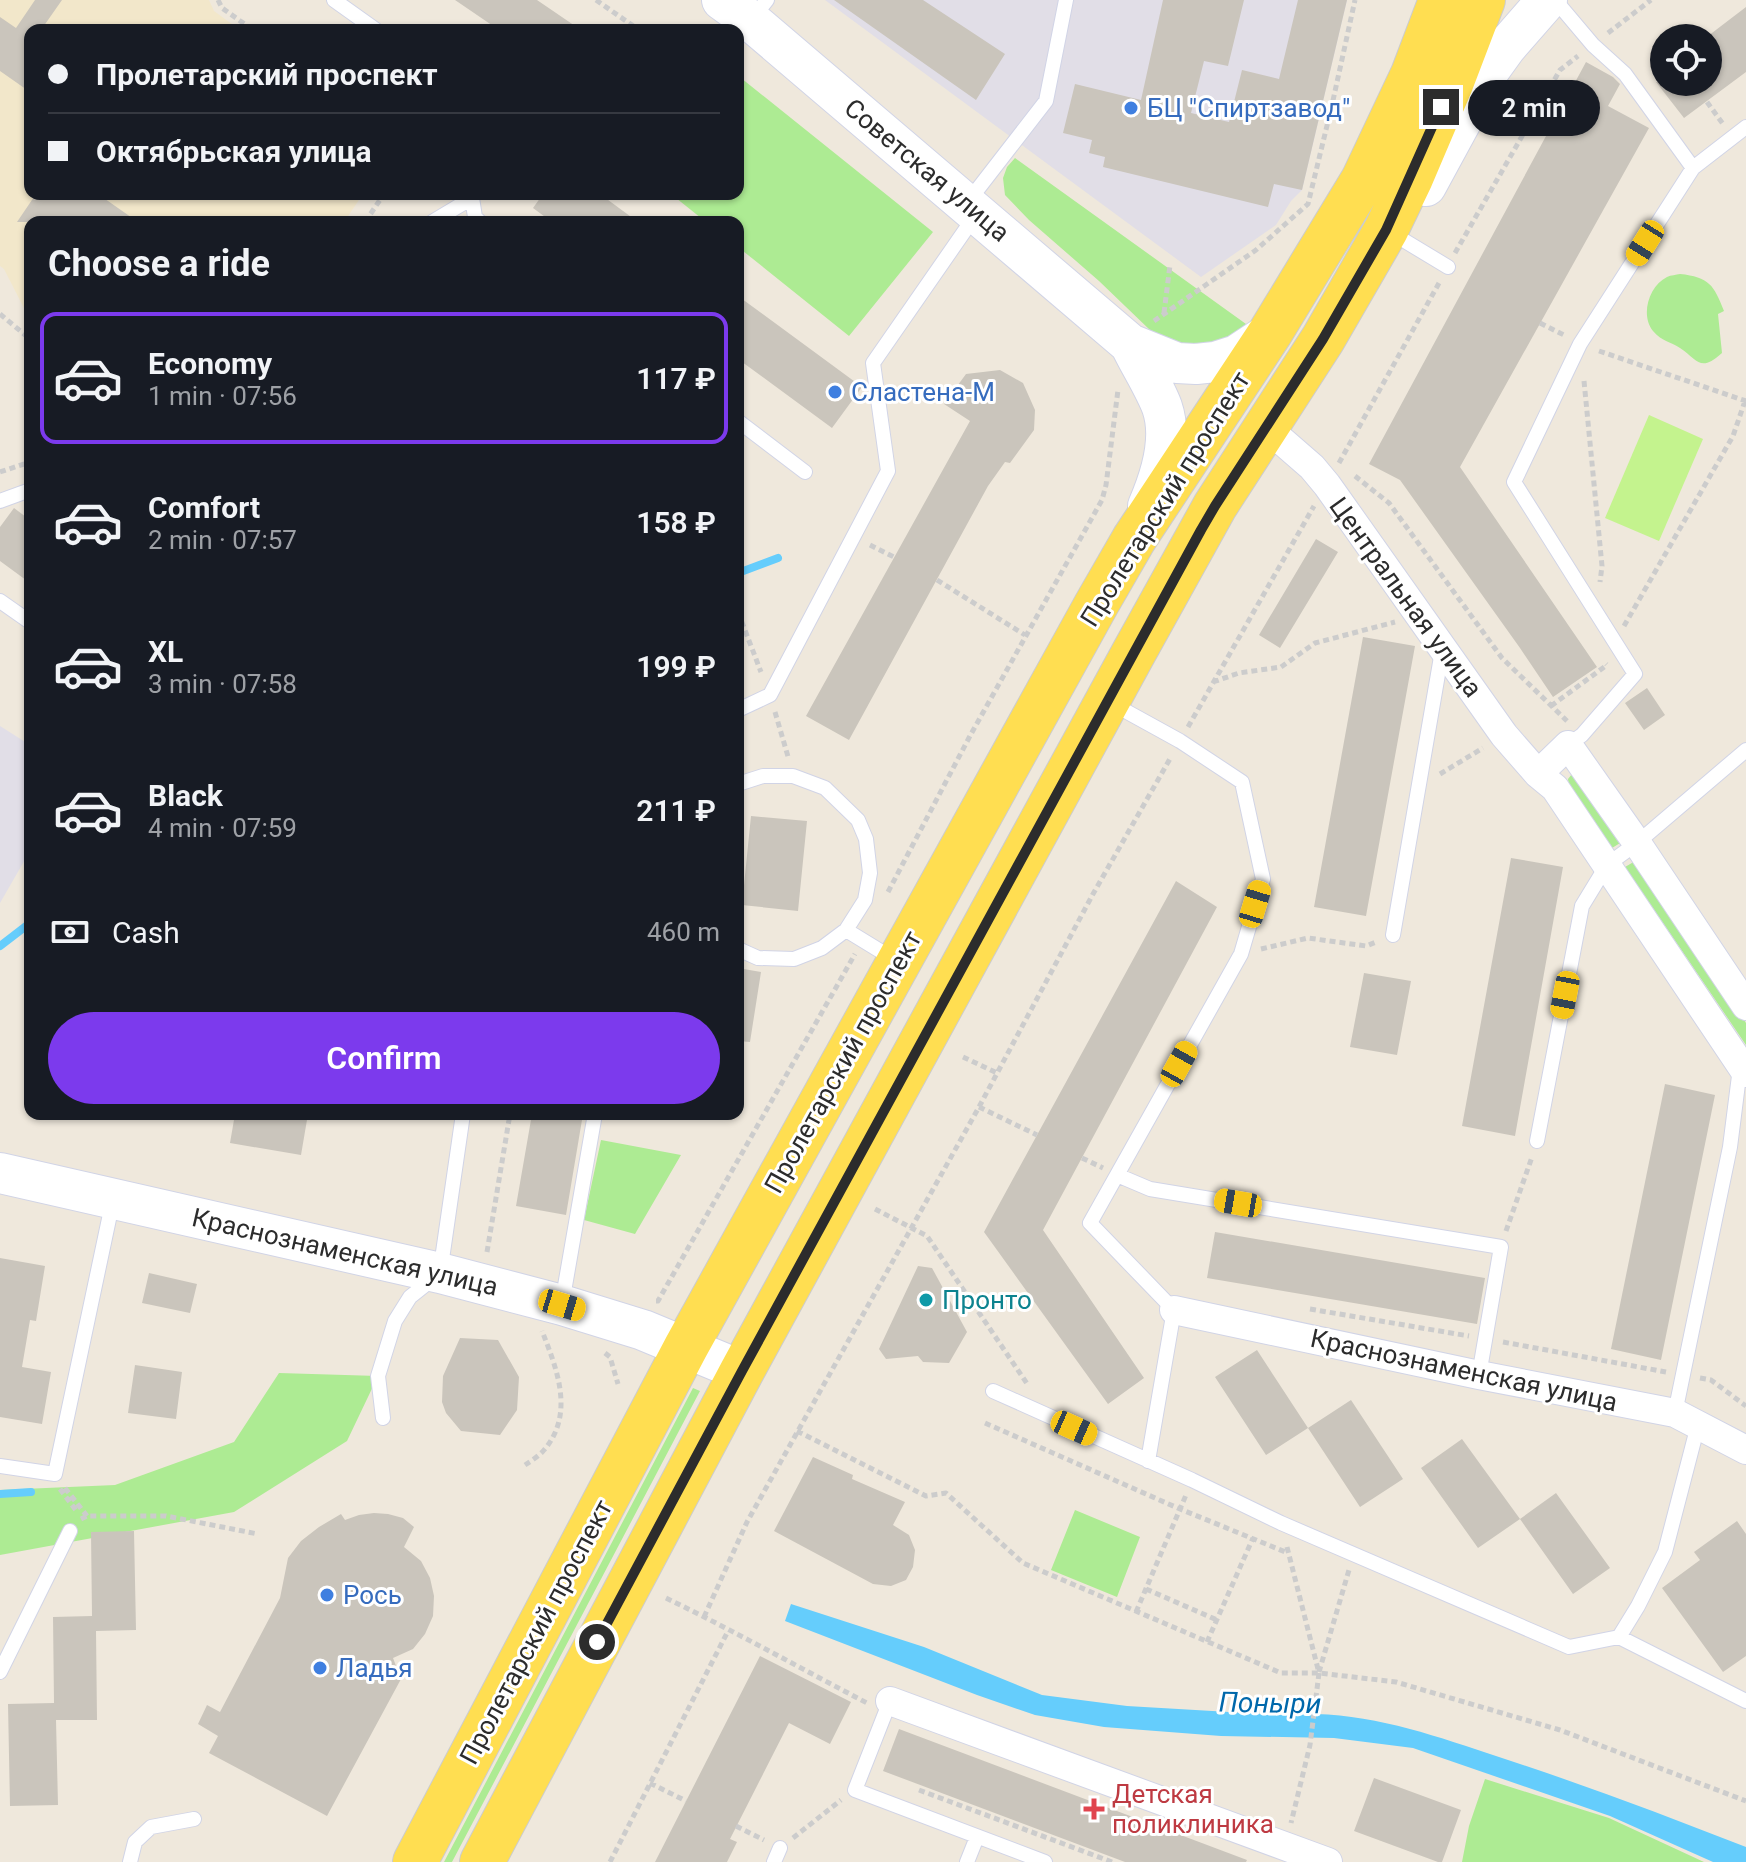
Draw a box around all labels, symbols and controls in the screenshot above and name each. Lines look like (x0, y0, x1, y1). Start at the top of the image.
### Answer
map controls (1650, 24, 1722, 96)
button: locate (1650, 24, 1722, 96)
text: Пролетарский проспект (96, 57, 438, 92)
callout: 2 min (1469, 79, 1601, 135)
route end (1423, 89, 1459, 125)
street label: Советская улица (839, 92, 1015, 248)
place label: БЦ "Спиртзавод" (1147, 93, 1350, 123)
text: 2 min (1501, 93, 1567, 123)
marker: БЦ "Спиртзавод" (1122, 99, 1140, 117)
text: Октябрьская улица (96, 134, 372, 169)
car (1622, 216, 1668, 270)
text: Choose a ride (48, 243, 270, 285)
icon: car (52, 342, 124, 414)
text: Economy (148, 346, 272, 381)
text: 117 ₽ (636, 361, 716, 396)
street label: Пролетарский проспект (1074, 366, 1256, 632)
place label: Сластена-М (851, 377, 995, 407)
text: 1 min · 07:56 (148, 381, 297, 411)
marker: Сластена-М (826, 383, 844, 401)
icon: car (52, 486, 124, 558)
text: Comfort (148, 490, 260, 525)
street label: Центральная улица (1324, 491, 1488, 703)
text: 158 ₽ (636, 505, 716, 540)
text: 2 min · 07:57 (148, 525, 297, 555)
icon: car (52, 630, 124, 702)
text: XL (148, 634, 183, 669)
text: 199 ₽ (636, 649, 716, 684)
text: 3 min · 07:58 (148, 669, 297, 699)
icon: car (52, 774, 124, 846)
text: Black (148, 778, 223, 813)
text: 211 ₽ (636, 793, 716, 828)
text: 4 min · 07:59 (148, 813, 297, 843)
car (1237, 878, 1273, 930)
icon: cash (48, 910, 92, 954)
text: Cash (112, 915, 180, 950)
text: 460 m (647, 917, 720, 947)
street label: Пролетарский проспект (758, 926, 928, 1198)
car (1549, 969, 1581, 1021)
button: Confirm (48, 1012, 720, 1104)
car (1157, 1037, 1201, 1091)
car (1212, 1187, 1264, 1219)
street label: Краснознаменская улица (189, 1202, 501, 1302)
place label: Пронто (942, 1285, 1032, 1315)
car (536, 1287, 588, 1323)
marker: Пронто (917, 1291, 935, 1309)
street label: Краснознаменская улица (1308, 1323, 1620, 1417)
car (1047, 1407, 1101, 1449)
street label: Пролетарский проспект (454, 1495, 618, 1769)
place label: Рось (343, 1580, 402, 1610)
marker: Рось (318, 1586, 336, 1604)
route start (579, 1624, 615, 1660)
place label: Ладья (336, 1653, 413, 1683)
marker: Ладья (311, 1659, 329, 1677)
water label: Поныри (1218, 1686, 1322, 1720)
place label: Детская поликлиника (1112, 1779, 1274, 1839)
marker: Детская поликлиника (1083, 1798, 1105, 1820)

